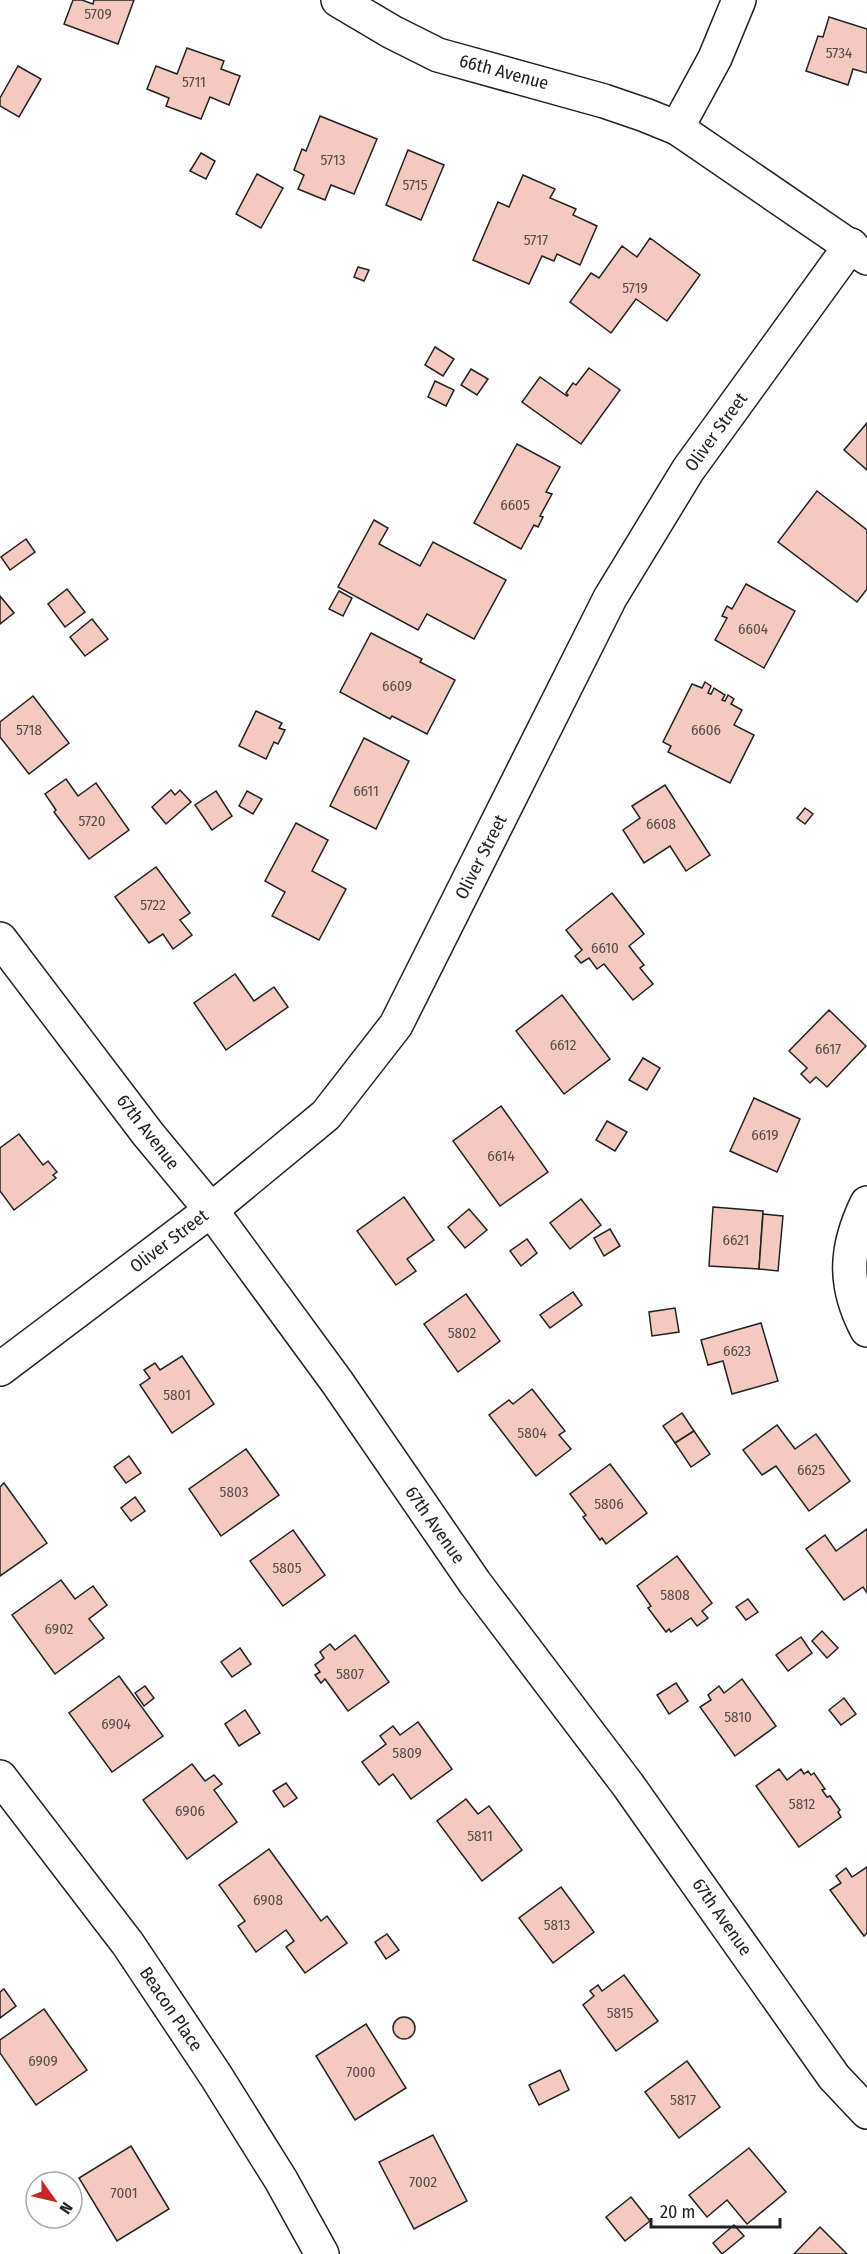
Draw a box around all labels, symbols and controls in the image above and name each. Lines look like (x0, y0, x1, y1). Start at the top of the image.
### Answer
house number: 5709 (84, 5, 112, 23)
house number: 5734 (826, 44, 852, 62)
street label: 66th Avenue (457, 50, 551, 94)
house number: 5711 (182, 73, 206, 91)
house number: 5713 (320, 151, 346, 169)
house number: 5715 (402, 176, 428, 194)
house number: 5717 (524, 231, 548, 249)
house number: 5719 (622, 279, 648, 297)
street label: Oliver Street (680, 388, 752, 476)
house number: 6605 (500, 496, 530, 514)
house number: 6604 (738, 620, 768, 638)
house number: 6609 (382, 677, 412, 695)
house number: 5718 (16, 721, 42, 739)
house number: 6606 (691, 721, 721, 739)
house number: 6611 (353, 782, 379, 800)
street label: Oliver Street (450, 811, 512, 903)
house number: 5720 (79, 812, 105, 830)
house number: 6608 (646, 815, 676, 833)
house number: 5722 (140, 896, 166, 914)
house number: 6610 (591, 939, 619, 957)
house number: 6612 (550, 1036, 577, 1054)
house number: 6617 (815, 1040, 841, 1058)
street label: 67th Avenue (112, 1090, 184, 1174)
house number: 6619 (751, 1126, 779, 1144)
house number: 6614 (487, 1147, 515, 1165)
street label: Oliver Street (126, 1204, 213, 1278)
house number: 6621 (723, 1231, 749, 1249)
house number: 5802 (448, 1324, 477, 1342)
house number: 6623 (723, 1342, 751, 1360)
house number: 5801 (163, 1386, 191, 1404)
house number: 5804 (517, 1424, 547, 1442)
house number: 6625 (797, 1461, 825, 1479)
street label: 67th Avenue (400, 1482, 470, 1568)
house number: 5803 (220, 1483, 249, 1501)
house number: 5806 (594, 1495, 624, 1513)
house number: 5805 (272, 1559, 302, 1577)
house number: 5808 (660, 1586, 690, 1604)
house number: 6902 (45, 1620, 74, 1638)
house number: 5807 (336, 1665, 364, 1683)
house number: 5810 (724, 1708, 752, 1726)
house number: 6904 (101, 1715, 131, 1733)
house number: 5809 (392, 1744, 422, 1762)
house number: 5812 (789, 1795, 816, 1813)
house number: 6906 (175, 1802, 205, 1820)
house number: 5811 (467, 1827, 493, 1845)
street label: 67th Avenue (687, 1874, 757, 1960)
house number: 6908 (253, 1891, 283, 1909)
house number: 5813 (544, 1916, 571, 1934)
street label: Beacon Place (135, 1963, 207, 2055)
house number: 5815 (607, 2004, 633, 2022)
house number: 6909 (28, 2052, 58, 2070)
house number: 7000 (346, 2063, 376, 2081)
house number: 5817 (670, 2091, 696, 2109)
north arrow (24, 2170, 84, 2230)
house number: 7002 (409, 2173, 437, 2191)
house number: 7001 (110, 2184, 138, 2202)
scale bar (651, 2191, 780, 2229)
text: N (55, 2199, 77, 2217)
text: 20 m (660, 2201, 695, 2223)

